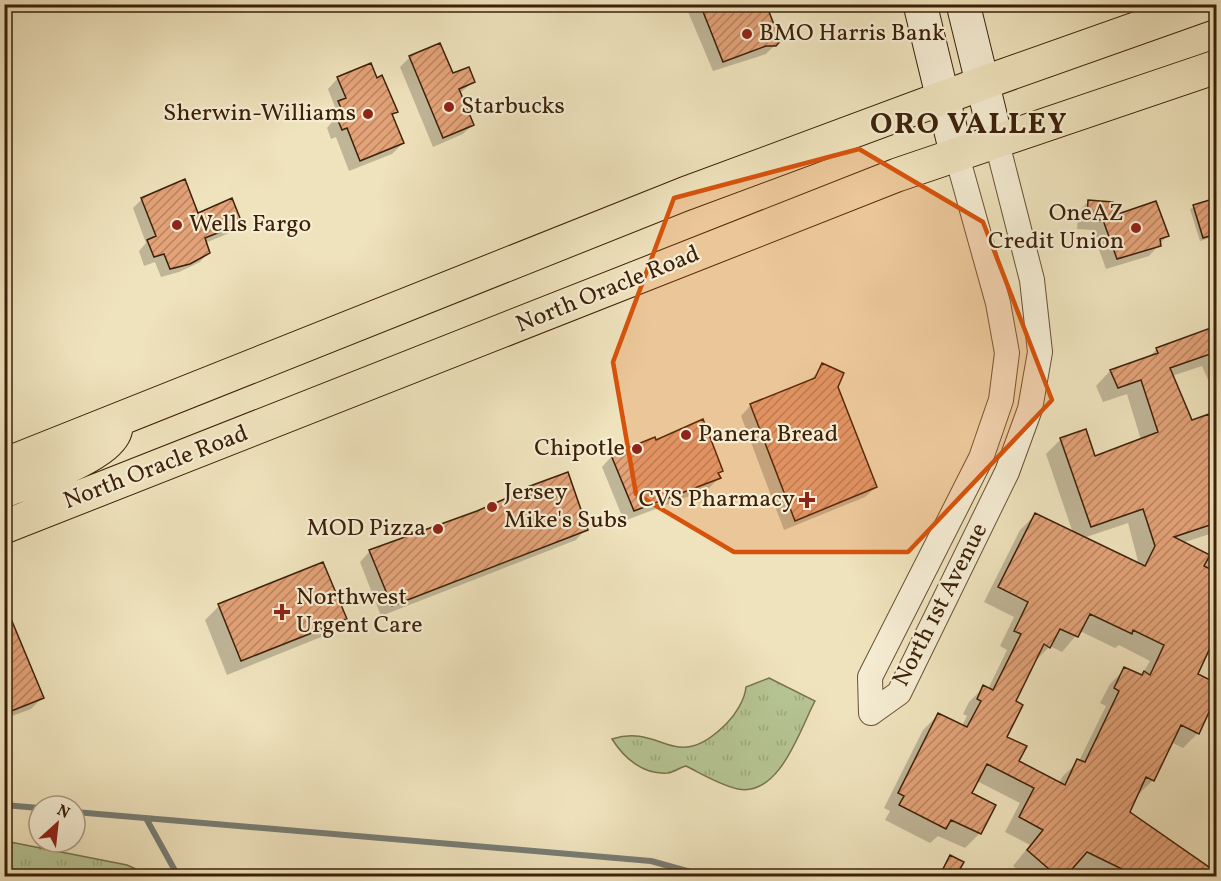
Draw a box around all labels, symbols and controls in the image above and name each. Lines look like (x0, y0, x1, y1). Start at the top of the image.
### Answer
place label: BMO Harris Bank (759, 17, 945, 51)
marker: BMO Harris Bank (740, 27, 754, 41)
place label: Starbucks (461, 90, 565, 124)
place label: Sherwin-Williams (163, 97, 356, 131)
marker: Starbucks (442, 100, 456, 114)
district label: ORO VALLEY (870, 104, 1068, 146)
marker: Sherwin-Williams (361, 107, 375, 121)
place label: OneAZ Credit Union (988, 197, 1124, 259)
place label: Wells Fargo (189, 208, 311, 242)
marker: Wells Fargo (170, 218, 184, 232)
marker: OneAZ Credit Union (1129, 221, 1143, 235)
street label: North Oracle Road (511, 238, 705, 342)
street label: North Oracle Road (59, 417, 253, 519)
place label: Panera Bread (698, 418, 838, 452)
marker: Panera Bread (679, 428, 693, 442)
place label: Chipotle (534, 432, 625, 466)
marker: Chipotle (630, 442, 644, 456)
place label: Jersey Mike's Subs (504, 476, 627, 538)
place label: CVS Pharmacy (638, 483, 795, 517)
marker: CVS Pharmacy (800, 493, 814, 507)
marker: Jersey Mike's Subs (485, 500, 499, 514)
place label: MOD Pizza (307, 512, 426, 546)
street label: North 1st Avenue (885, 517, 997, 693)
marker: MOD Pizza (431, 522, 445, 536)
place label: Northwest Urgent Care (296, 581, 423, 643)
marker: Northwest Urgent Care (273, 603, 291, 621)
north arrow (27, 794, 87, 854)
text: N (53, 800, 73, 825)

